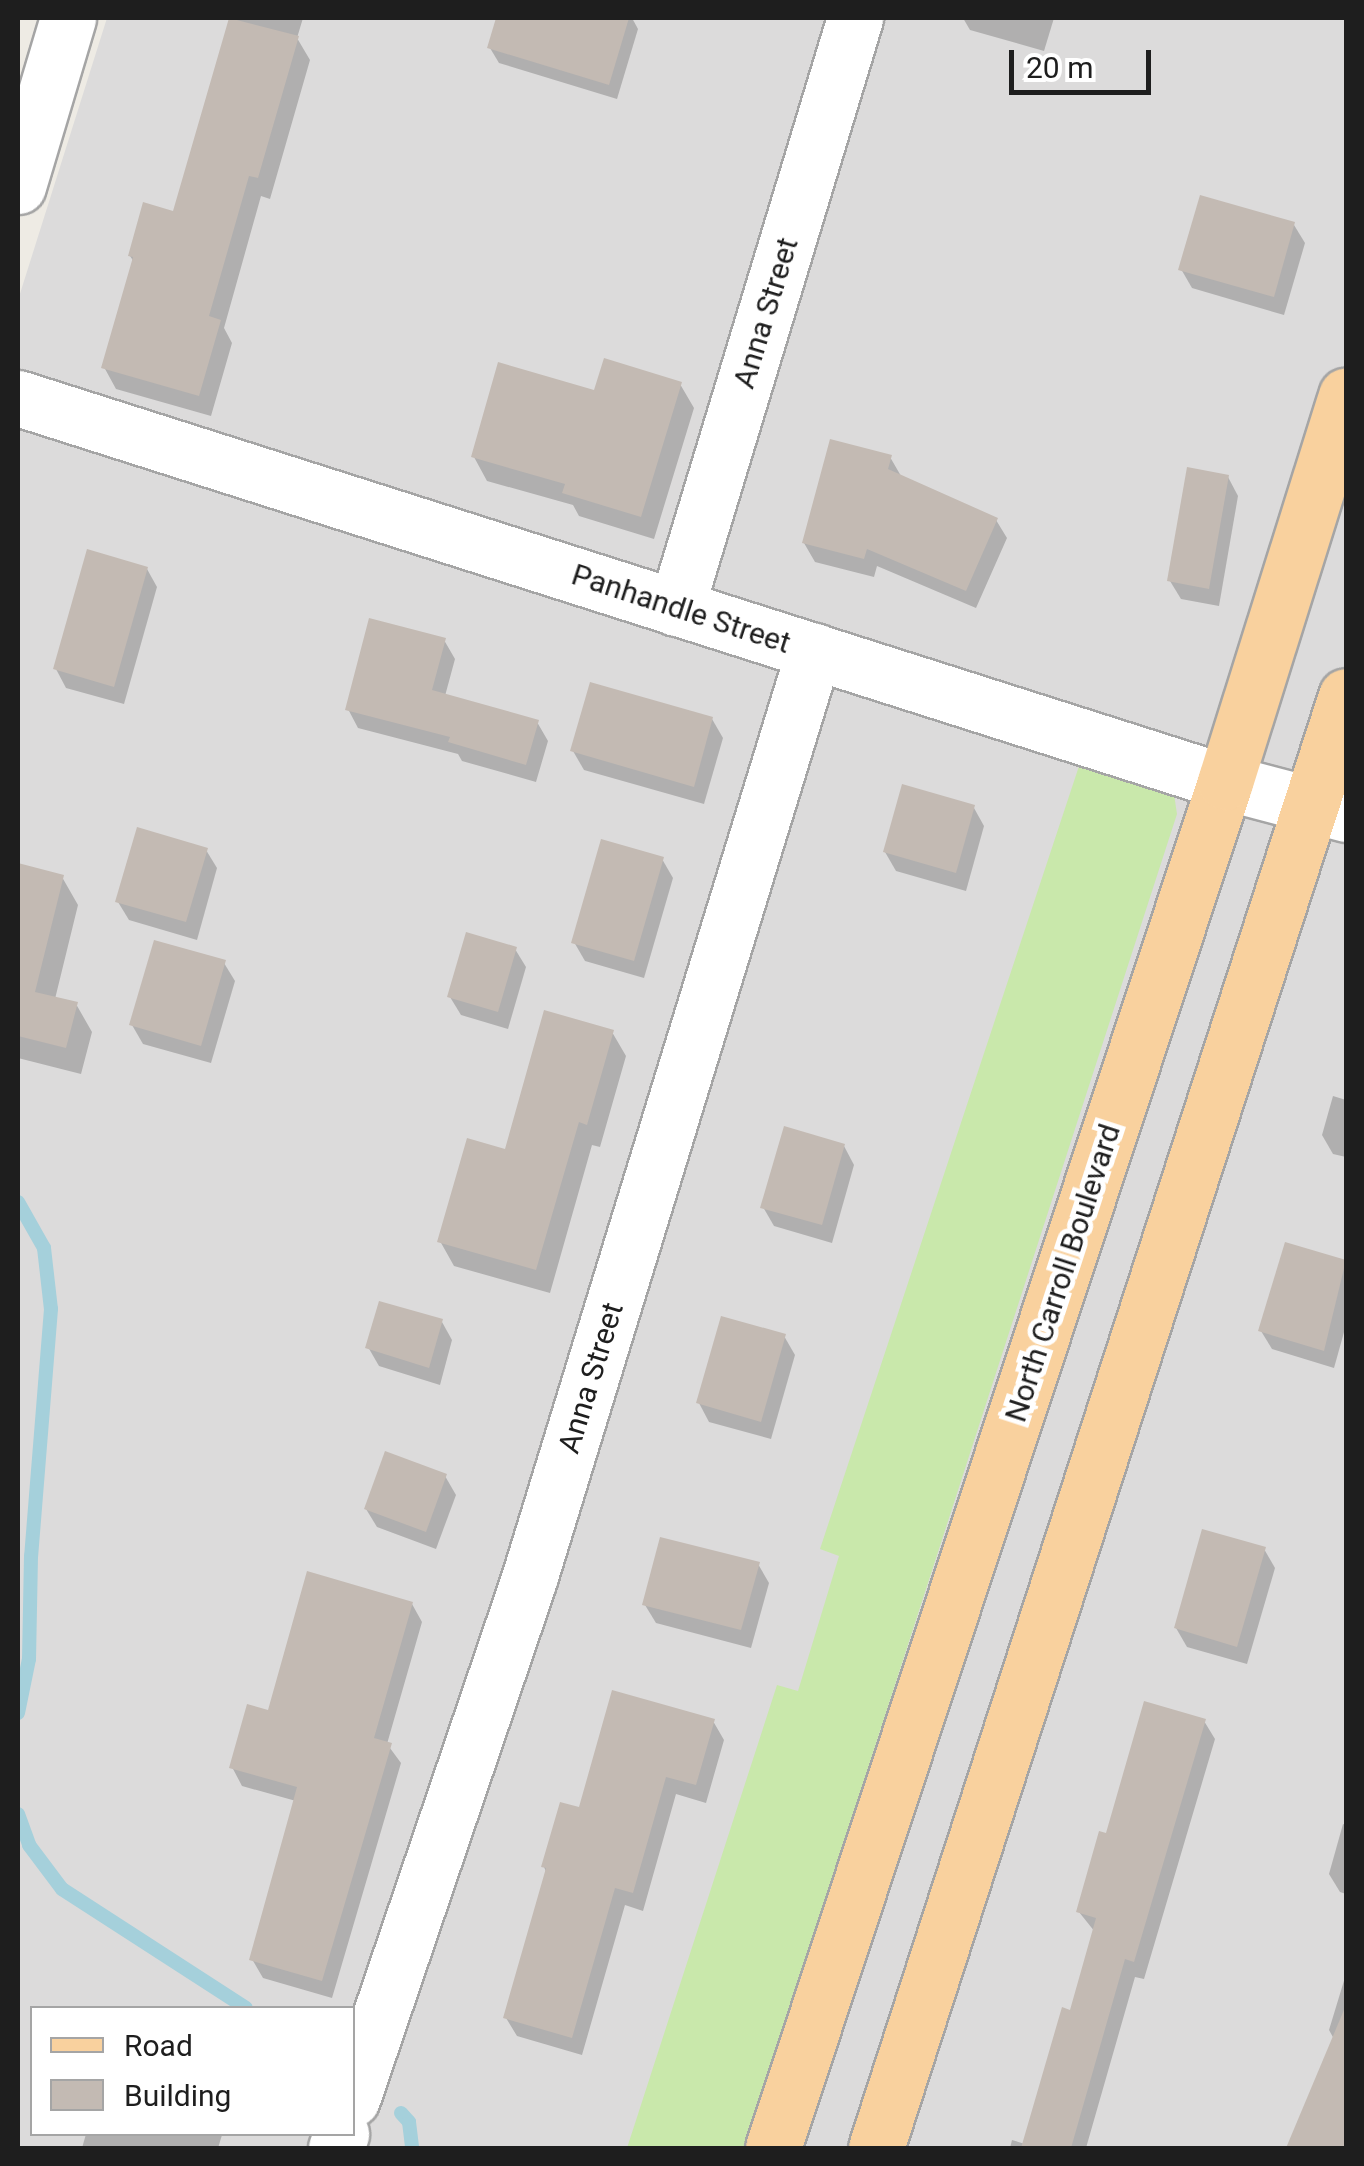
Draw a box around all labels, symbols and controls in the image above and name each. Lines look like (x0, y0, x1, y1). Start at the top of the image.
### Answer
scale bar (1014, 30, 1156, 92)
text: 20 m (1026, 50, 1093, 85)
street label: Anna Street (726, 233, 806, 393)
street label: Panhandle Street (567, 557, 795, 661)
street label: North Carroll Boulevard (998, 1120, 1128, 1426)
street label: Anna Street (551, 1298, 631, 1458)
legend (30, 2006, 355, 2136)
text: Road (124, 2028, 193, 2063)
text: Building (124, 2078, 231, 2113)

